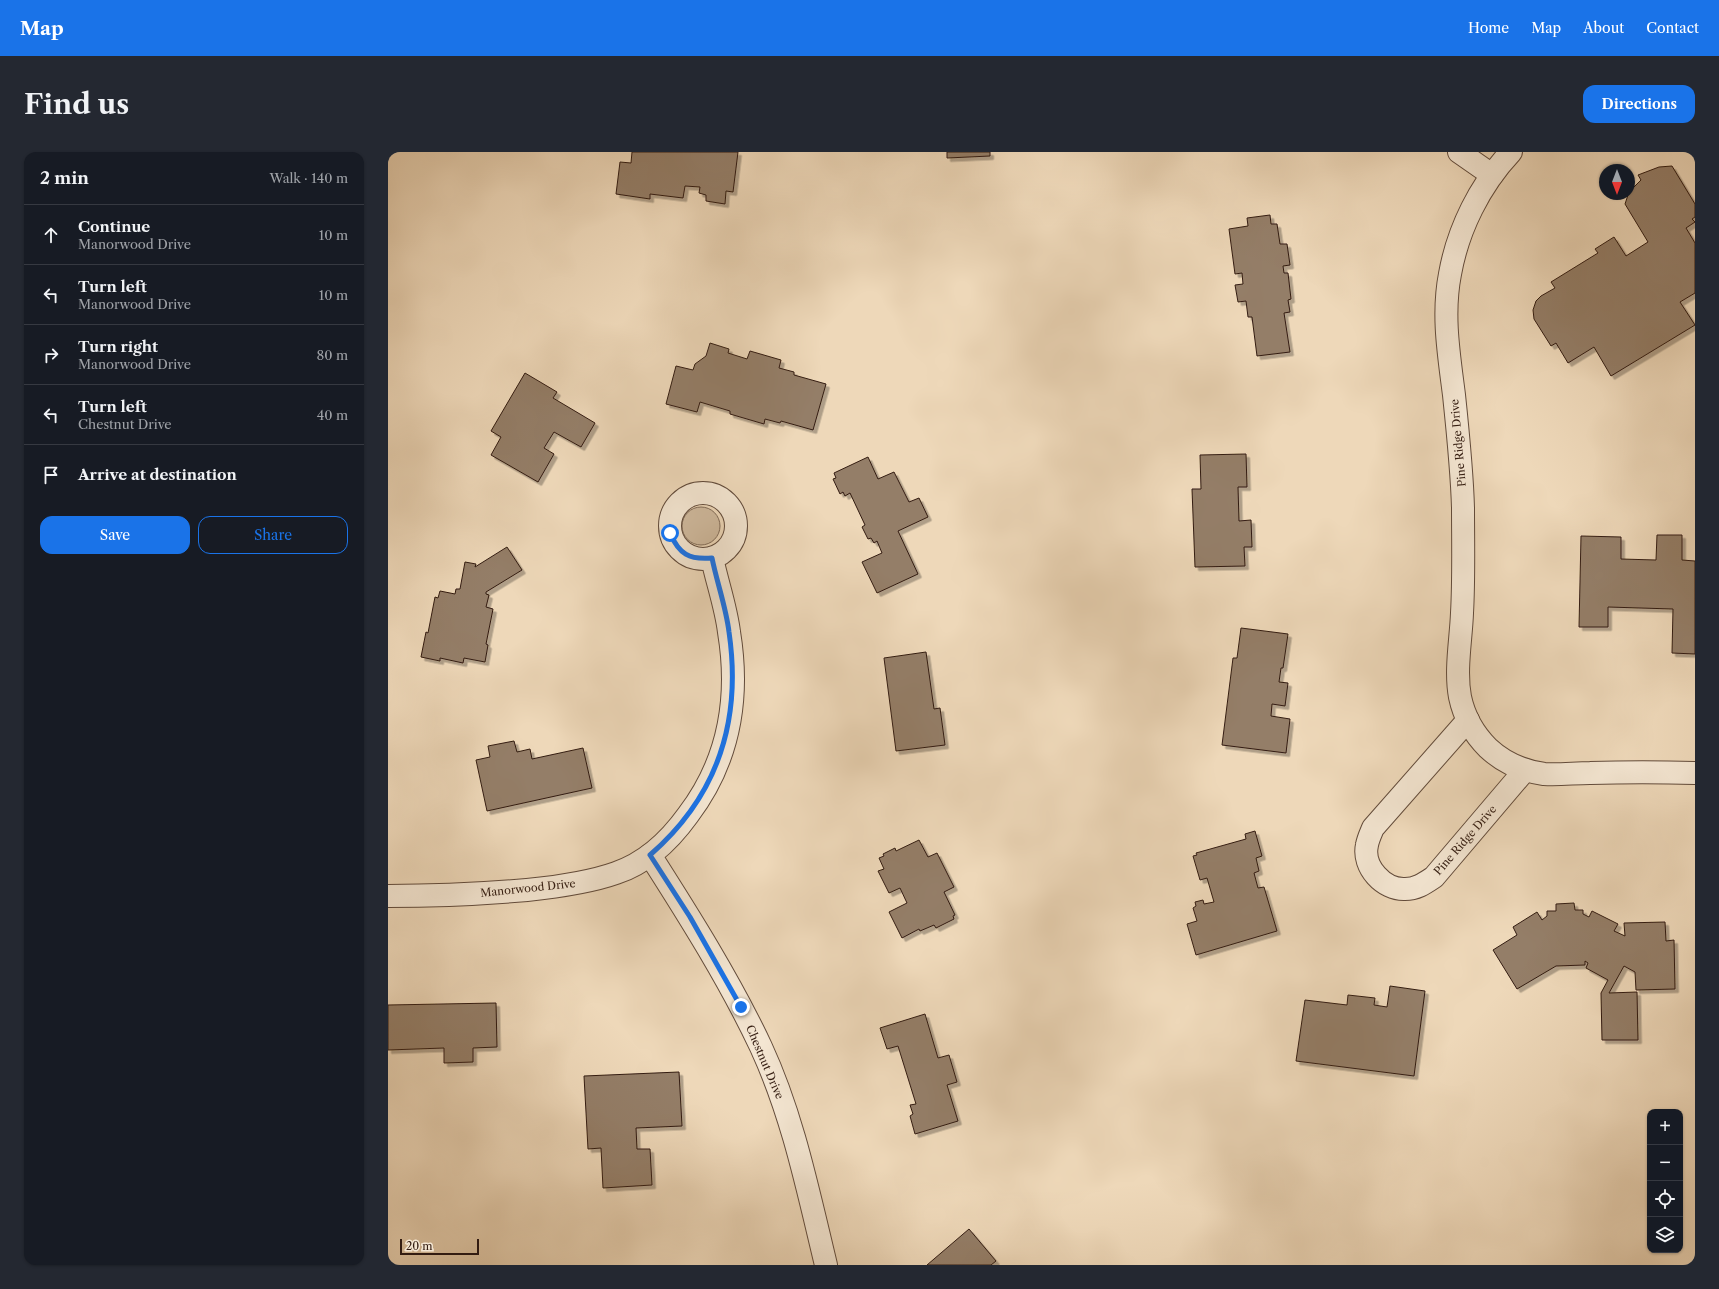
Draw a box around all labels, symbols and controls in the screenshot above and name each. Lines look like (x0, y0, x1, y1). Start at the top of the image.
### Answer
text: Map (20, 17, 64, 40)
text: Home (1468, 19, 1509, 37)
text: Map (1531, 19, 1561, 37)
text: About (1583, 19, 1624, 37)
text: Contact (1646, 19, 1699, 37)
button: Directions (1583, 85, 1695, 123)
text: Find us (24, 87, 129, 121)
north arrow (1599, 164, 1635, 200)
text: 2 min (40, 168, 89, 188)
text: Walk · 140 m (270, 170, 348, 186)
text: Continue (78, 217, 150, 236)
icon: ahead (40, 224, 62, 246)
text: 10 m (319, 227, 348, 243)
text: Manorwood Drive (78, 236, 191, 252)
text: Turn left (78, 277, 147, 296)
icon: left (40, 284, 62, 306)
text: 10 m (319, 287, 348, 303)
text: Manorwood Drive (78, 296, 191, 312)
text: Turn right (78, 337, 158, 356)
icon: right (40, 344, 62, 366)
text: 80 m (316, 347, 348, 363)
text: Manorwood Drive (78, 356, 191, 372)
text: Turn left (78, 397, 147, 416)
street label: Pine Ridge Drive (1447, 398, 1469, 488)
icon: left (40, 404, 62, 426)
text: 40 m (317, 407, 348, 423)
text: Chestnut Drive (78, 416, 172, 432)
icon: arrive (40, 464, 62, 486)
text: Arrive at destination (78, 465, 237, 484)
button: Save (40, 516, 190, 554)
button: Share (198, 516, 348, 554)
route start (661, 524, 679, 542)
street label: Pine Ridge Drive (1431, 802, 1499, 878)
street label: Manorwood Drive (480, 876, 576, 900)
route end (732, 998, 750, 1016)
street label: Chestnut Drive (743, 1023, 787, 1101)
map controls (1647, 1109, 1683, 1253)
button: + (1647, 1109, 1683, 1145)
button: − (1647, 1145, 1683, 1181)
button: locate (1647, 1181, 1683, 1217)
button: layers (1647, 1217, 1683, 1253)
scale bar (400, 1237, 479, 1256)
text: 20 m (406, 1239, 432, 1253)

